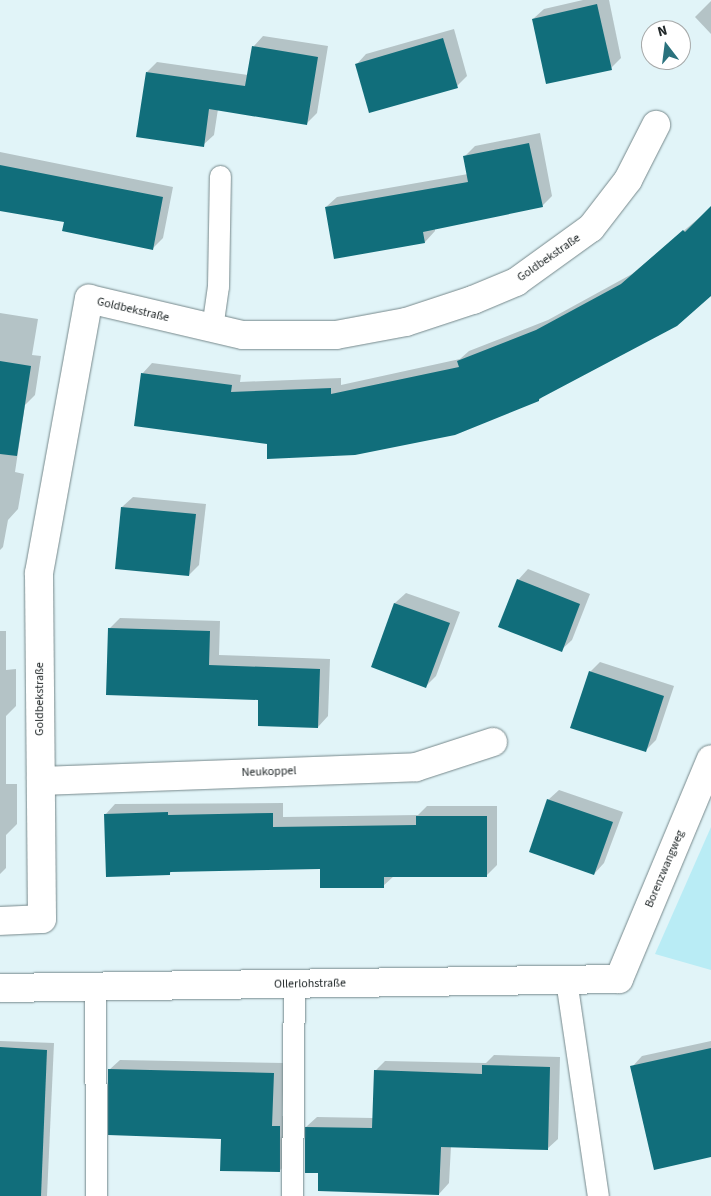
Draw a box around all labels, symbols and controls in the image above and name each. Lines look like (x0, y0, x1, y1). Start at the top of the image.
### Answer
north arrow (641, 20, 691, 70)
text: N (655, 21, 669, 42)
street label: Goldbekstraße (515, 231, 583, 285)
street label: Goldbekstraße (95, 295, 171, 325)
street label: Goldbekstraße (33, 662, 47, 736)
street label: Neukoppel (241, 764, 297, 780)
street label: Borenzwangweg (642, 828, 688, 910)
street label: Ollerlohstraße (274, 976, 346, 992)

